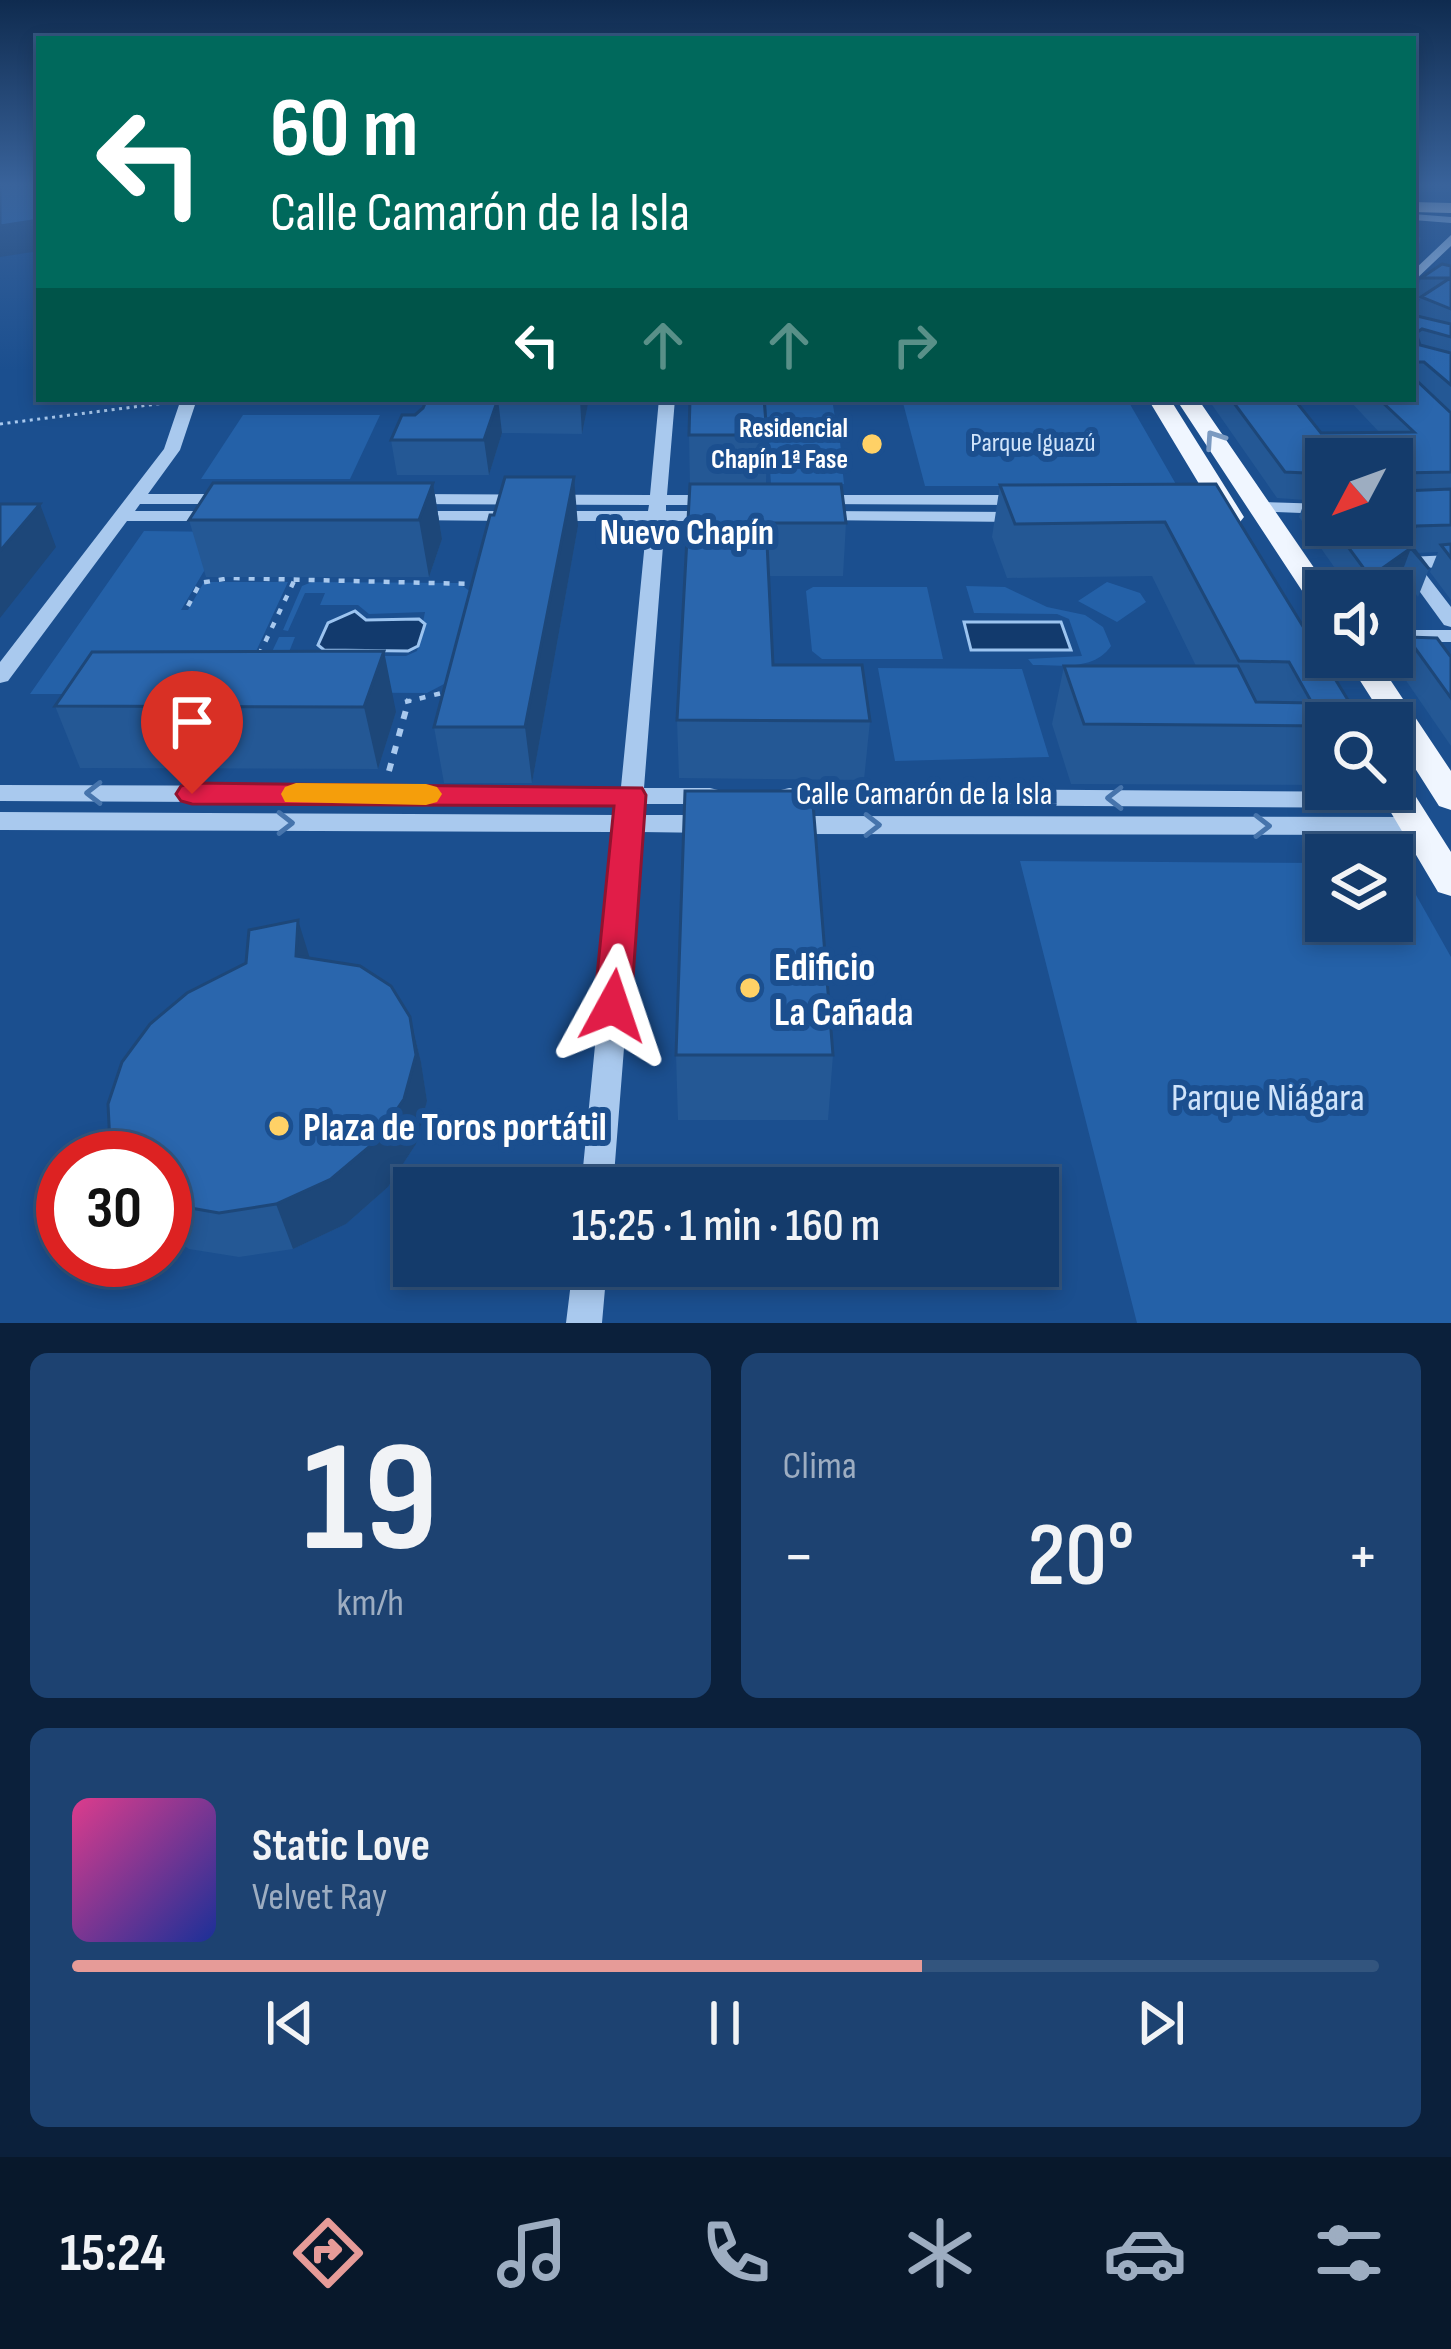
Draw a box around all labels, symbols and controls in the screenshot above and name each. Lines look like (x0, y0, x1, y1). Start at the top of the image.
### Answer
text: 60 m (270, 79, 418, 180)
icon: left (72, 84, 228, 240)
text: Calle Camarón de la Isla (270, 181, 690, 246)
icon: left (504, 312, 570, 378)
icon: ahead (630, 312, 696, 378)
icon: ahead (756, 312, 822, 378)
icon: right (882, 312, 948, 378)
place label: Residencial Chapín 1ª Fase (711, 413, 848, 476)
park label: Parque Iguazú (970, 427, 1096, 459)
one-way arrow (1206, 430, 1228, 452)
marker: Residencial Chapín 1ª Fase (859, 431, 885, 457)
north arrow (1305, 438, 1413, 546)
map controls (1305, 438, 1413, 942)
district label: Nuevo Chapín (600, 512, 774, 555)
button: sound (1305, 570, 1413, 678)
pin (141, 671, 243, 794)
icon: arrive (159, 689, 225, 755)
button: search (1305, 702, 1413, 810)
street label: Calle Camarón de la Isla (796, 774, 1052, 814)
one-way arrow (84, 780, 102, 806)
one-way arrow (1105, 785, 1123, 811)
one-way arrow (276, 809, 295, 835)
one-way arrow (864, 812, 882, 838)
one-way arrow (1254, 813, 1272, 839)
button: layers (1305, 834, 1413, 942)
position arrow (550, 943, 676, 1069)
place label: Edificio La Cañada (774, 945, 913, 1037)
marker: Edificio La Cañada (737, 975, 763, 1001)
park label: Parque Niágara (1171, 1075, 1365, 1122)
place label: Plaza de Toros portátil (303, 1105, 607, 1152)
marker: Plaza de Toros portátil (266, 1113, 292, 1139)
speed limit sign: 30 (36, 1131, 192, 1287)
text: 15:25 · 1 min · 160 m (572, 1199, 880, 1254)
text: 19 (303, 1408, 438, 1595)
text: Clima (783, 1443, 857, 1490)
text: 20° (1027, 1503, 1135, 1611)
text: − (783, 1518, 815, 1597)
text: + (1347, 1518, 1379, 1597)
text: km/h (337, 1580, 404, 1627)
text: Static Love (252, 1819, 430, 1874)
text: Velvet Ray (252, 1874, 387, 1921)
icon: previous (257, 1990, 323, 2056)
icon: pause (692, 1990, 758, 2056)
icon: next (1128, 1990, 1194, 2056)
icon: directions (286, 2211, 370, 2295)
icon: music (490, 2211, 574, 2295)
icon: phone (694, 2211, 778, 2295)
icon: climate (898, 2211, 982, 2295)
icon: car (1103, 2211, 1187, 2295)
icon: filters (1307, 2211, 1391, 2295)
text: 15:24 (60, 2221, 166, 2286)

